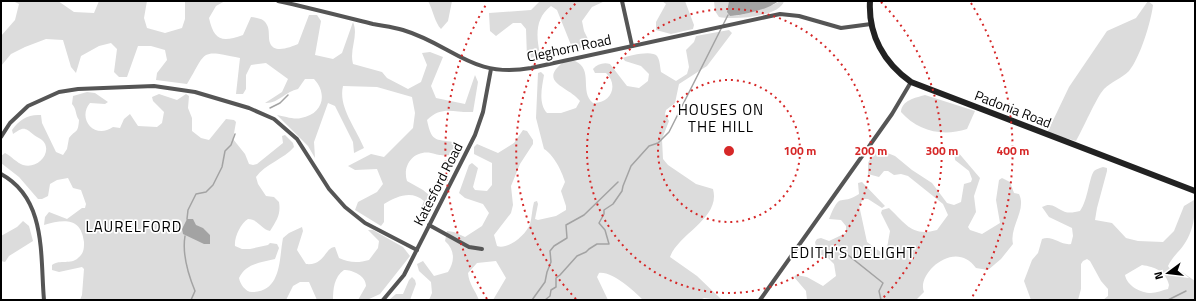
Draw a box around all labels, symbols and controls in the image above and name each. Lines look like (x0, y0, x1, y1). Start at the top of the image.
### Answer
street label: Cleghorn Road (525, 28, 613, 67)
street label: Padonia Road (972, 84, 1055, 133)
district label: HOUSES ON THE HILL (678, 98, 764, 138)
street label: Katesford Road (408, 139, 468, 229)
text: 100 m (784, 141, 816, 160)
text: 200 m (855, 141, 887, 160)
text: 300 m (926, 141, 958, 160)
text: 400 m (997, 141, 1029, 160)
centre of rings (722, 144, 736, 158)
district label: LAURELFORD (86, 215, 182, 238)
district label: EDITH'S DELIGHT (790, 241, 916, 264)
north arrow (1148, 253, 1188, 293)
text: N (1150, 270, 1167, 281)

